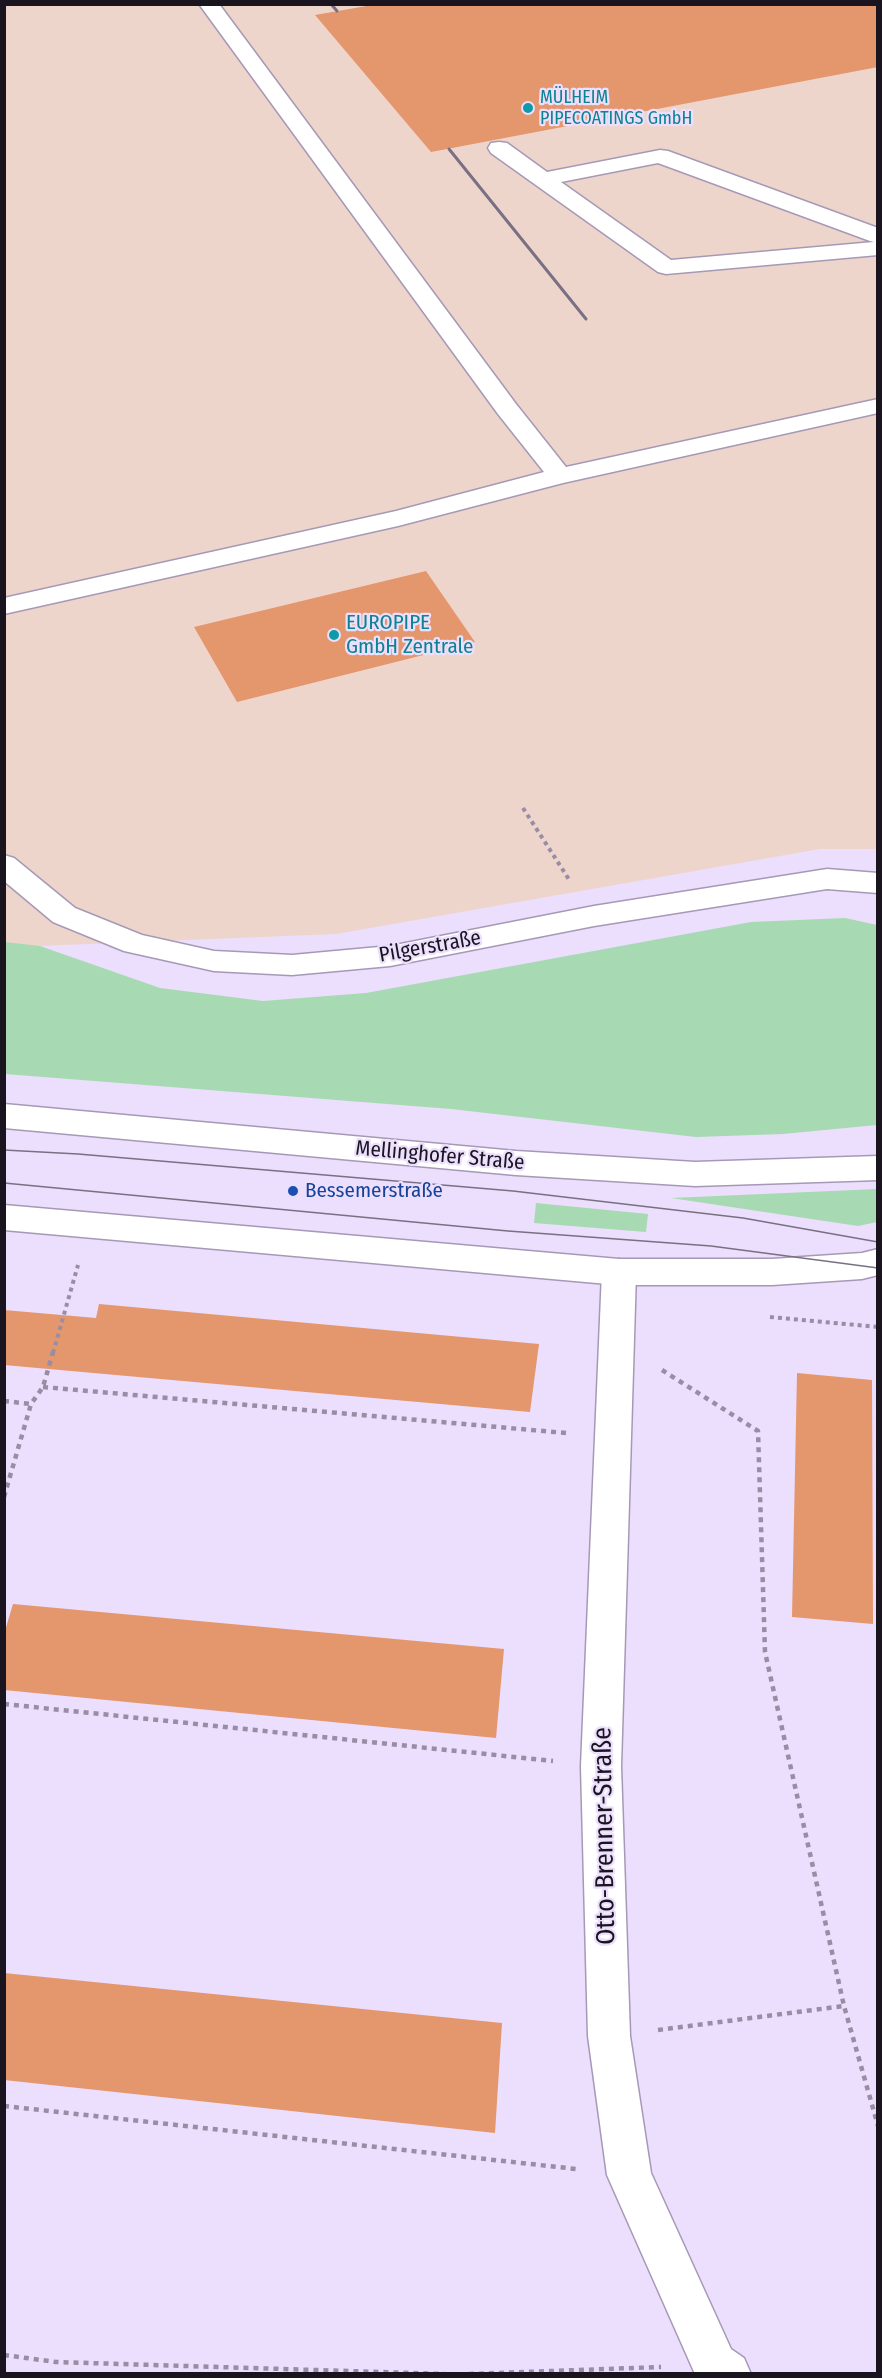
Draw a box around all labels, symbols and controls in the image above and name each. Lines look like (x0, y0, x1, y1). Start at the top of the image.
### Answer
place label: MÜLHEIM PIPECOATINGS GmbH (540, 87, 692, 130)
marker: MÜLHEIM PIPECOATINGS GmbH (521, 101, 535, 115)
place label: EUROPIPE GmbH Zentrale (346, 610, 473, 660)
marker: EUROPIPE GmbH Zentrale (327, 628, 341, 642)
street label: Pilgerstraße (377, 926, 483, 968)
street label: Mellinghofer Straße (354, 1136, 526, 1176)
place label: Bessemerstraße (305, 1178, 443, 1204)
marker: Bessemerstraße (286, 1184, 300, 1198)
street label: Otto-Brenner-Straße (588, 1727, 622, 1945)

